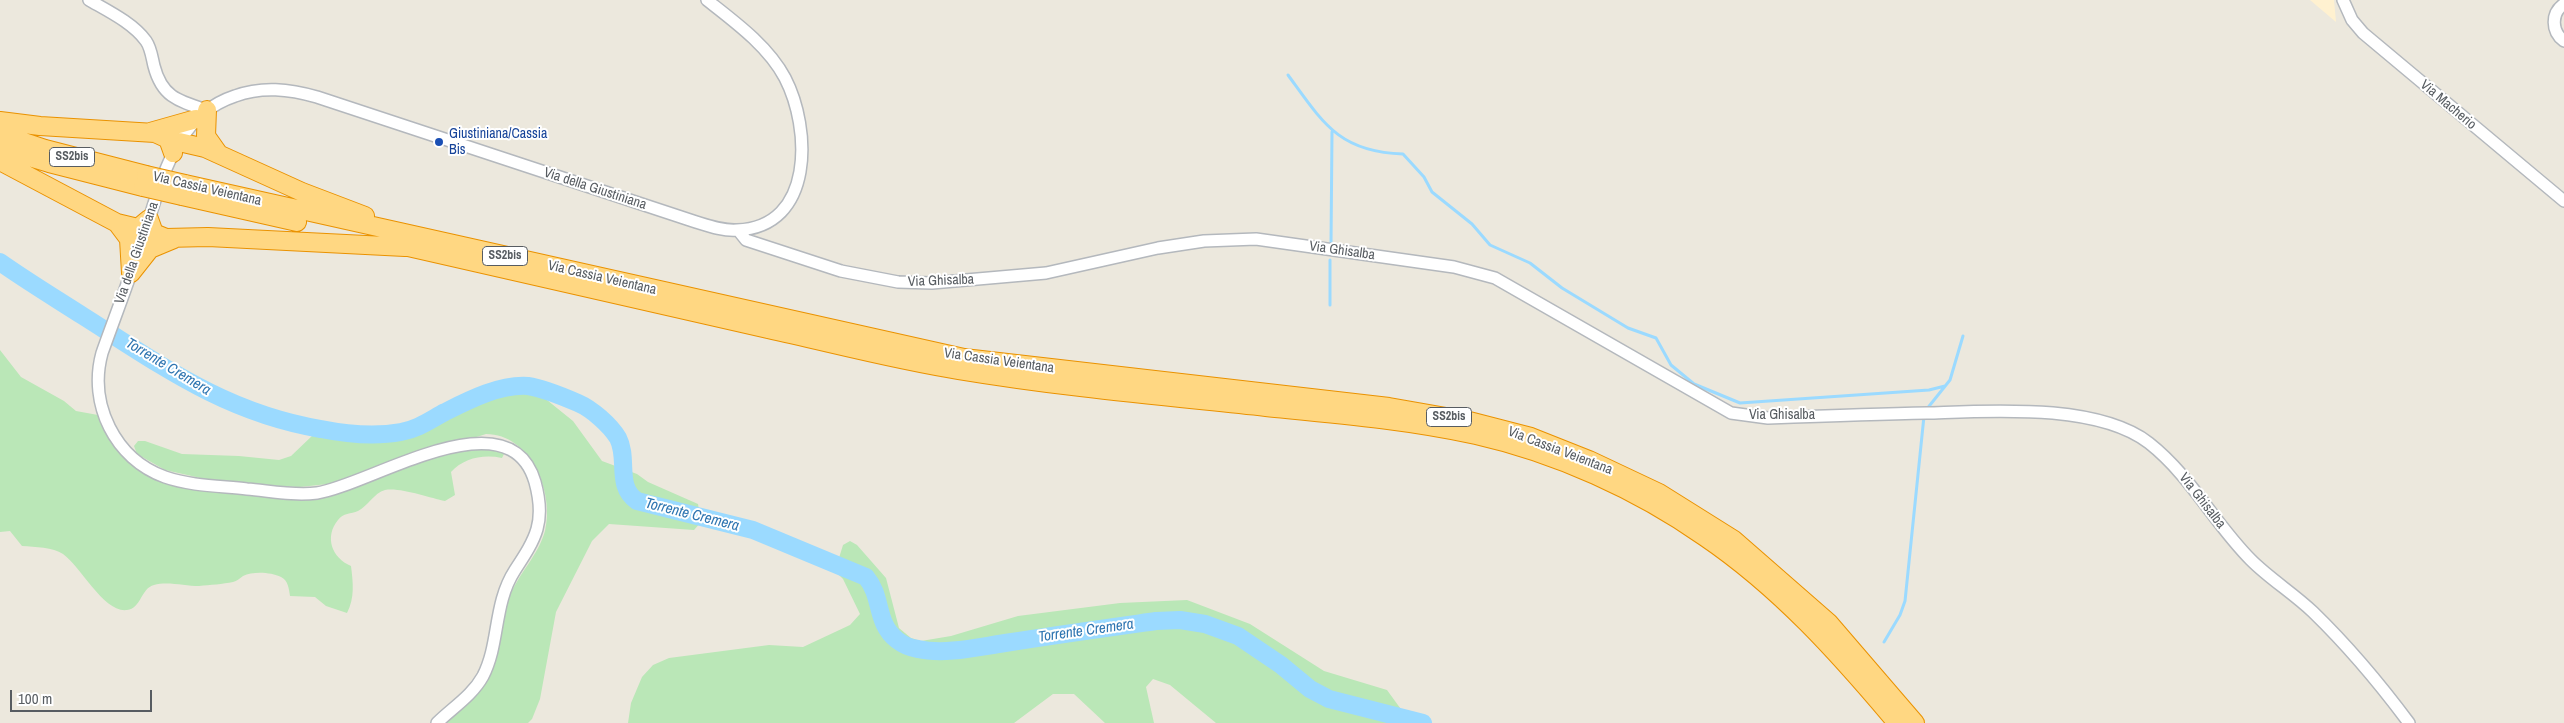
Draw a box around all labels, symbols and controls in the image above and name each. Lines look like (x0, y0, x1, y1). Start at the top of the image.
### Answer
street label: Via Macherio (2417, 77, 2479, 133)
place label: Giustiniana/Cassia Bis (449, 126, 547, 158)
marker: Giustiniana/Cassia Bis (433, 136, 445, 148)
road number: SS2bis (50, 148, 94, 166)
street label: Via della Giustiniana (542, 164, 648, 214)
street label: Via Cassia Veientana (151, 168, 263, 210)
street label: Via della Giustiniana (112, 200, 162, 306)
street label: Via Ghisalba (1308, 238, 1376, 264)
road number: SS2bis (482, 247, 528, 266)
street label: Via Cassia Veientana (546, 257, 658, 299)
street label: Via Ghisalba (908, 271, 974, 291)
water label: Torrente Cremera (122, 335, 214, 399)
street label: Via Cassia Veientana (943, 345, 1055, 377)
street label: Via Ghisalba (1749, 407, 1815, 423)
road number: SS2bis (1426, 408, 1472, 427)
street label: Via Cassia Veientana (1505, 423, 1615, 479)
street label: Via Ghisalba (2175, 470, 2229, 532)
water label: Torrente Cremera (643, 495, 741, 535)
water label: Torrente Cremera (1037, 615, 1135, 647)
scale bar (12, 680, 155, 712)
text: 100 m (18, 688, 52, 709)

